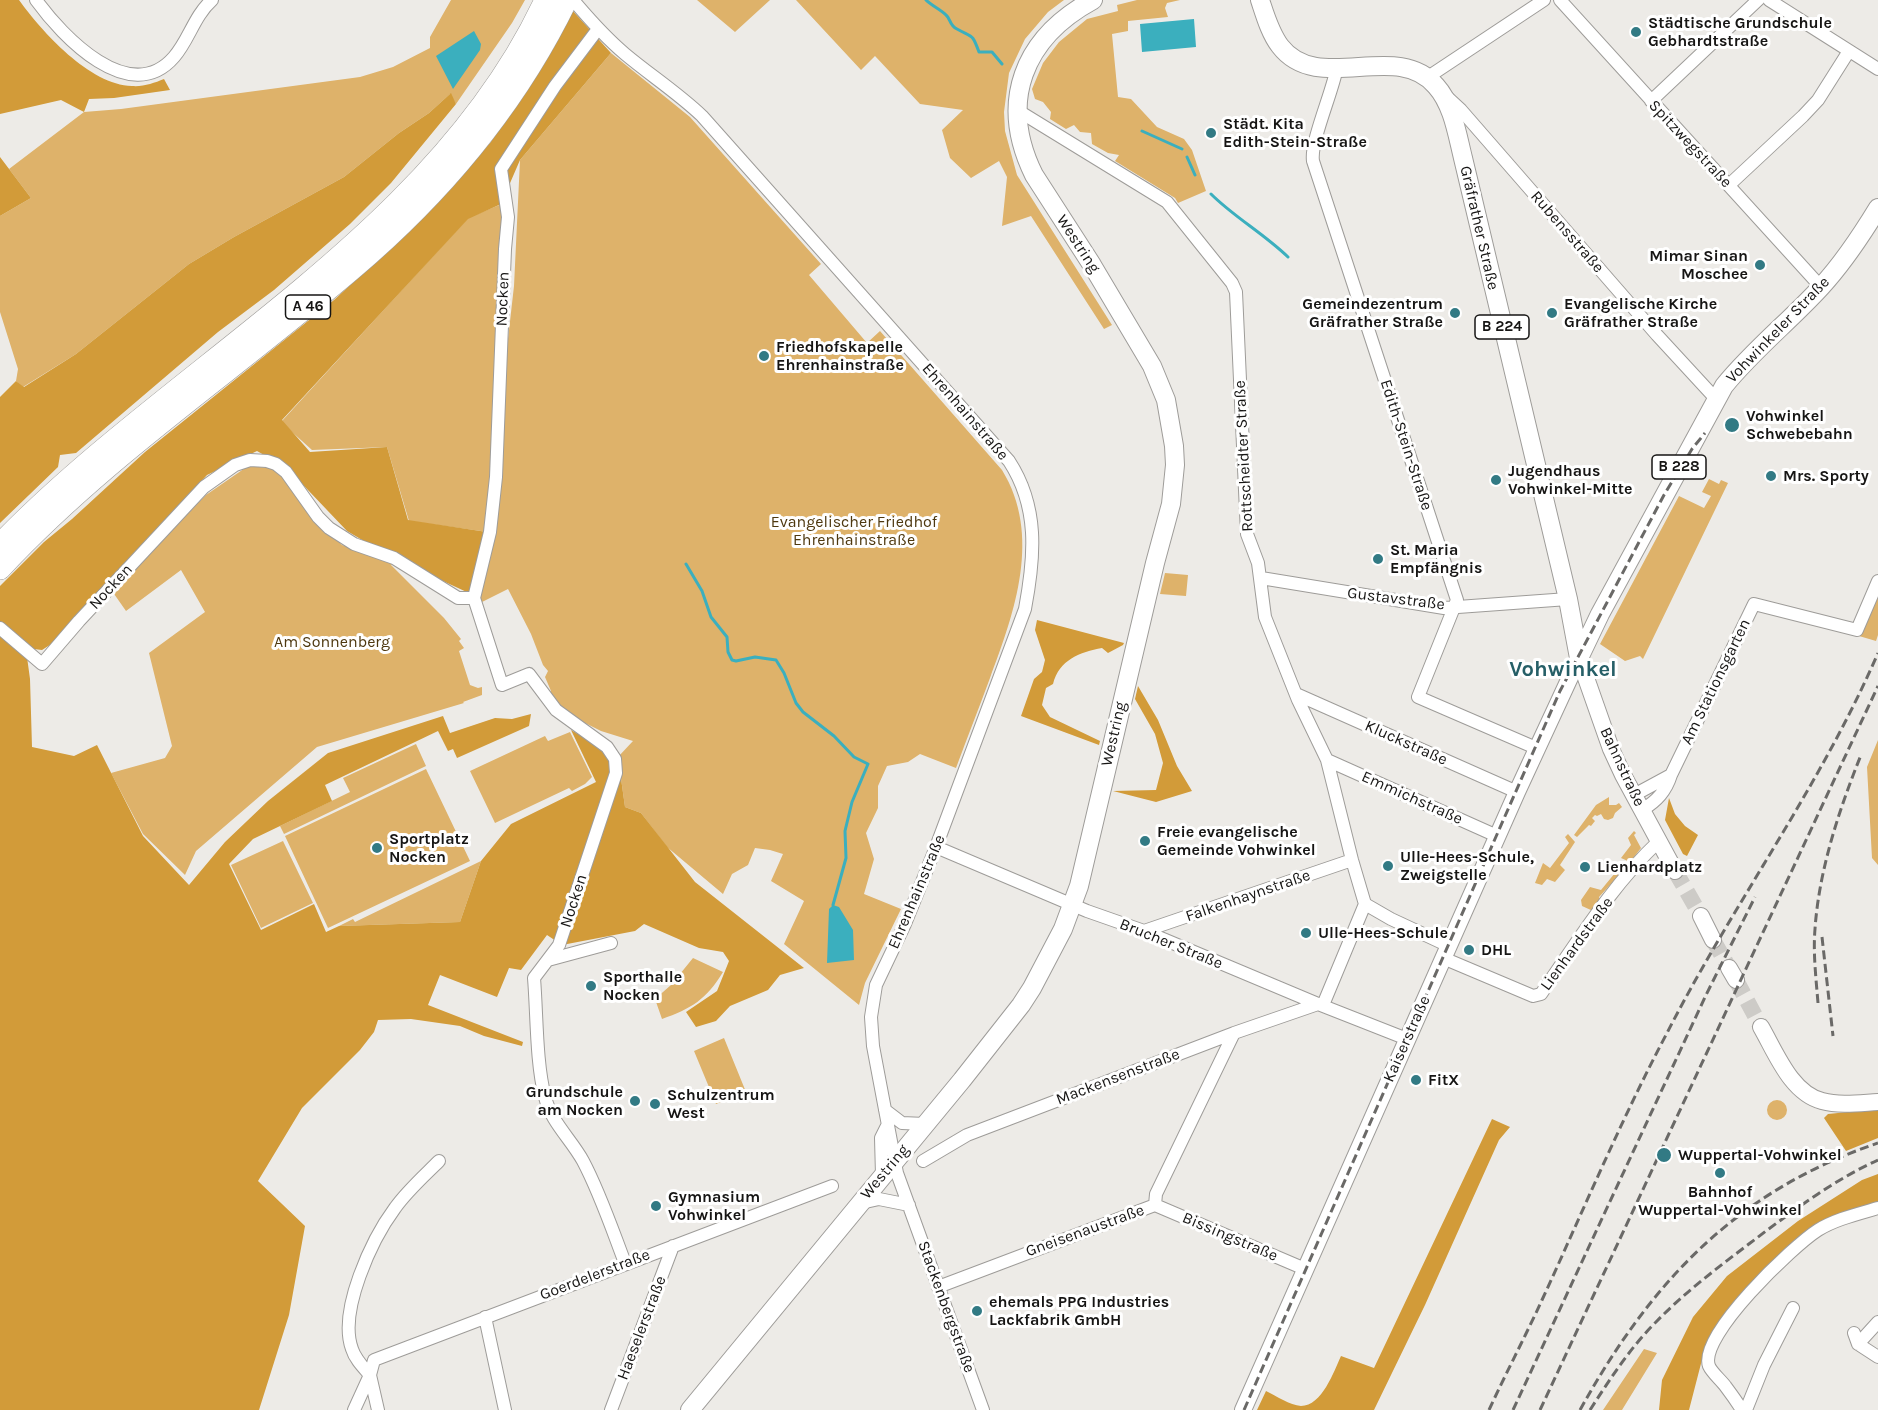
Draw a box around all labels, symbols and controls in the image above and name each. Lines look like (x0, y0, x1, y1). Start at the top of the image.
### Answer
place label: Städtische Grundschule Gebhardtstraße (1648, 13, 1832, 51)
marker: Städtische Grundschule Gebhardtstraße (1629, 25, 1643, 39)
street label: Spitzwegstraße (1644, 96, 1736, 192)
place label: Städt. Kita Edith-Stein-Straße (1223, 114, 1367, 152)
marker: Städt. Kita Edith-Stein-Straße (1204, 126, 1218, 140)
street label: Gräfrather Straße (1455, 164, 1503, 292)
street label: Rubensstraße (1526, 187, 1608, 277)
street label: Westring (1052, 211, 1104, 277)
place label: Mimar Sinan Moschee (1649, 246, 1748, 284)
marker: Mimar Sinan Moschee (1753, 258, 1767, 272)
street label: Nocken (492, 271, 514, 327)
street label: Vohwinkeler Straße (1722, 273, 1834, 387)
place label: Gemeindezentrum Gräfrather Straße (1302, 294, 1443, 332)
place label: Evangelische Kirche Gräfrather Straße (1564, 294, 1717, 332)
road number: A 46 (286, 295, 330, 319)
marker: Gemeindezentrum Gräfrather Straße (1448, 306, 1462, 320)
marker: Evangelische Kirche Gräfrather Straße (1545, 306, 1559, 320)
road number: B 224 (1475, 315, 1529, 339)
place label: Friedhofskapelle Ehrenhainstraße (776, 337, 904, 375)
marker: Friedhofskapelle Ehrenhainstraße (757, 349, 771, 363)
street label: Ehrenhainstraße (918, 360, 1012, 464)
street label: Edith-Stein-Straße (1376, 377, 1436, 513)
street label: Rottscheidter Straße (1230, 380, 1258, 532)
place label: Vohwinkel Schwebebahn (1746, 406, 1853, 444)
marker: Vohwinkel Schwebebahn (1723, 416, 1741, 434)
road number: B 228 (1652, 455, 1706, 479)
place label: Jugendhaus Vohwinkel-Mitte (1508, 461, 1633, 499)
place label: Mrs. Sporty (1783, 466, 1869, 486)
marker: Mrs. Sporty (1764, 469, 1778, 483)
marker: Jugendhaus Vohwinkel-Mitte (1489, 473, 1503, 487)
park label: Evangelischer Friedhof Ehrenhainstraße (771, 512, 937, 550)
place label: St. Maria Empfängnis (1390, 540, 1483, 578)
marker: St. Maria Empfängnis (1371, 552, 1385, 566)
street label: Nocken (85, 560, 137, 614)
street label: Gustavstraße (1346, 583, 1446, 615)
street label: Am Stationsgarten (1677, 616, 1755, 748)
park label: Am Sonnenberg (274, 632, 390, 652)
district label: Vohwinkel (1509, 657, 1617, 683)
street label: Westring (1097, 700, 1131, 768)
street label: Kluckstraße (1362, 716, 1450, 770)
street label: Bahnstraße (1595, 724, 1649, 810)
street label: Emmichstraße (1358, 767, 1466, 829)
place label: Freie evangelische Gemeinde Vohwinkel (1157, 822, 1316, 860)
place label: Sportplatz Nocken (389, 829, 469, 867)
street label: Ehrenhainstraße (884, 832, 950, 952)
marker: Freie evangelische Gemeinde Vohwinkel (1138, 834, 1152, 848)
marker: Sportplatz Nocken (370, 841, 384, 855)
place label: Ulle-Hees-Schule, Zweigstelle (1400, 847, 1534, 885)
place label: Lienhardplatz (1597, 857, 1702, 877)
marker: Ulle-Hees-Schule, Zweigstelle (1381, 859, 1395, 873)
marker: Lienhardplatz (1578, 860, 1592, 874)
street label: Falkenhaynstraße (1183, 866, 1313, 926)
street label: Nocken (556, 872, 592, 930)
street label: Lienhardstraße (1537, 893, 1617, 995)
street label: Brucher Straße (1117, 915, 1225, 973)
place label: Ulle-Hees-Schule (1318, 923, 1448, 943)
marker: Ulle-Hees-Schule (1299, 926, 1313, 940)
place label: DHL (1481, 940, 1511, 960)
marker: DHL (1462, 943, 1476, 957)
place label: Sporthalle Nocken (603, 967, 682, 1005)
marker: Sporthalle Nocken (584, 979, 598, 993)
street label: Kaiserstraße (1379, 993, 1435, 1085)
street label: Mackensenstraße (1053, 1045, 1183, 1109)
place label: FitX (1428, 1070, 1459, 1090)
marker: FitX (1409, 1073, 1423, 1087)
place label: Grundschule am Nocken (526, 1082, 623, 1120)
place label: Schulzentrum West (667, 1085, 775, 1123)
marker: Grundschule am Nocken (628, 1094, 642, 1108)
marker: Schulzentrum West (648, 1097, 662, 1111)
street label: Westring (857, 1141, 913, 1203)
place label: Wuppertal-Vohwinkel (1678, 1145, 1842, 1165)
marker: Wuppertal-Vohwinkel (1655, 1146, 1673, 1164)
marker: Bahnhof Wuppertal-Vohwinkel (1713, 1166, 1727, 1180)
place label: Bahnhof Wuppertal-Vohwinkel (1638, 1182, 1802, 1220)
place label: Gymnasium Vohwinkel (668, 1187, 760, 1225)
marker: Gymnasium Vohwinkel (649, 1199, 663, 1213)
street label: Gneisenaustraße (1023, 1201, 1147, 1261)
street label: Bissingstraße (1179, 1208, 1281, 1266)
street label: Stackenbergstraße (913, 1238, 979, 1376)
street label: Goerdelerstraße (537, 1245, 653, 1305)
street label: Haeselerstraße (613, 1273, 671, 1383)
place label: ehemals PPG Industries Lackfabrik GmbH (989, 1292, 1169, 1330)
marker: ehemals PPG Industries Lackfabrik GmbH (970, 1304, 984, 1318)

